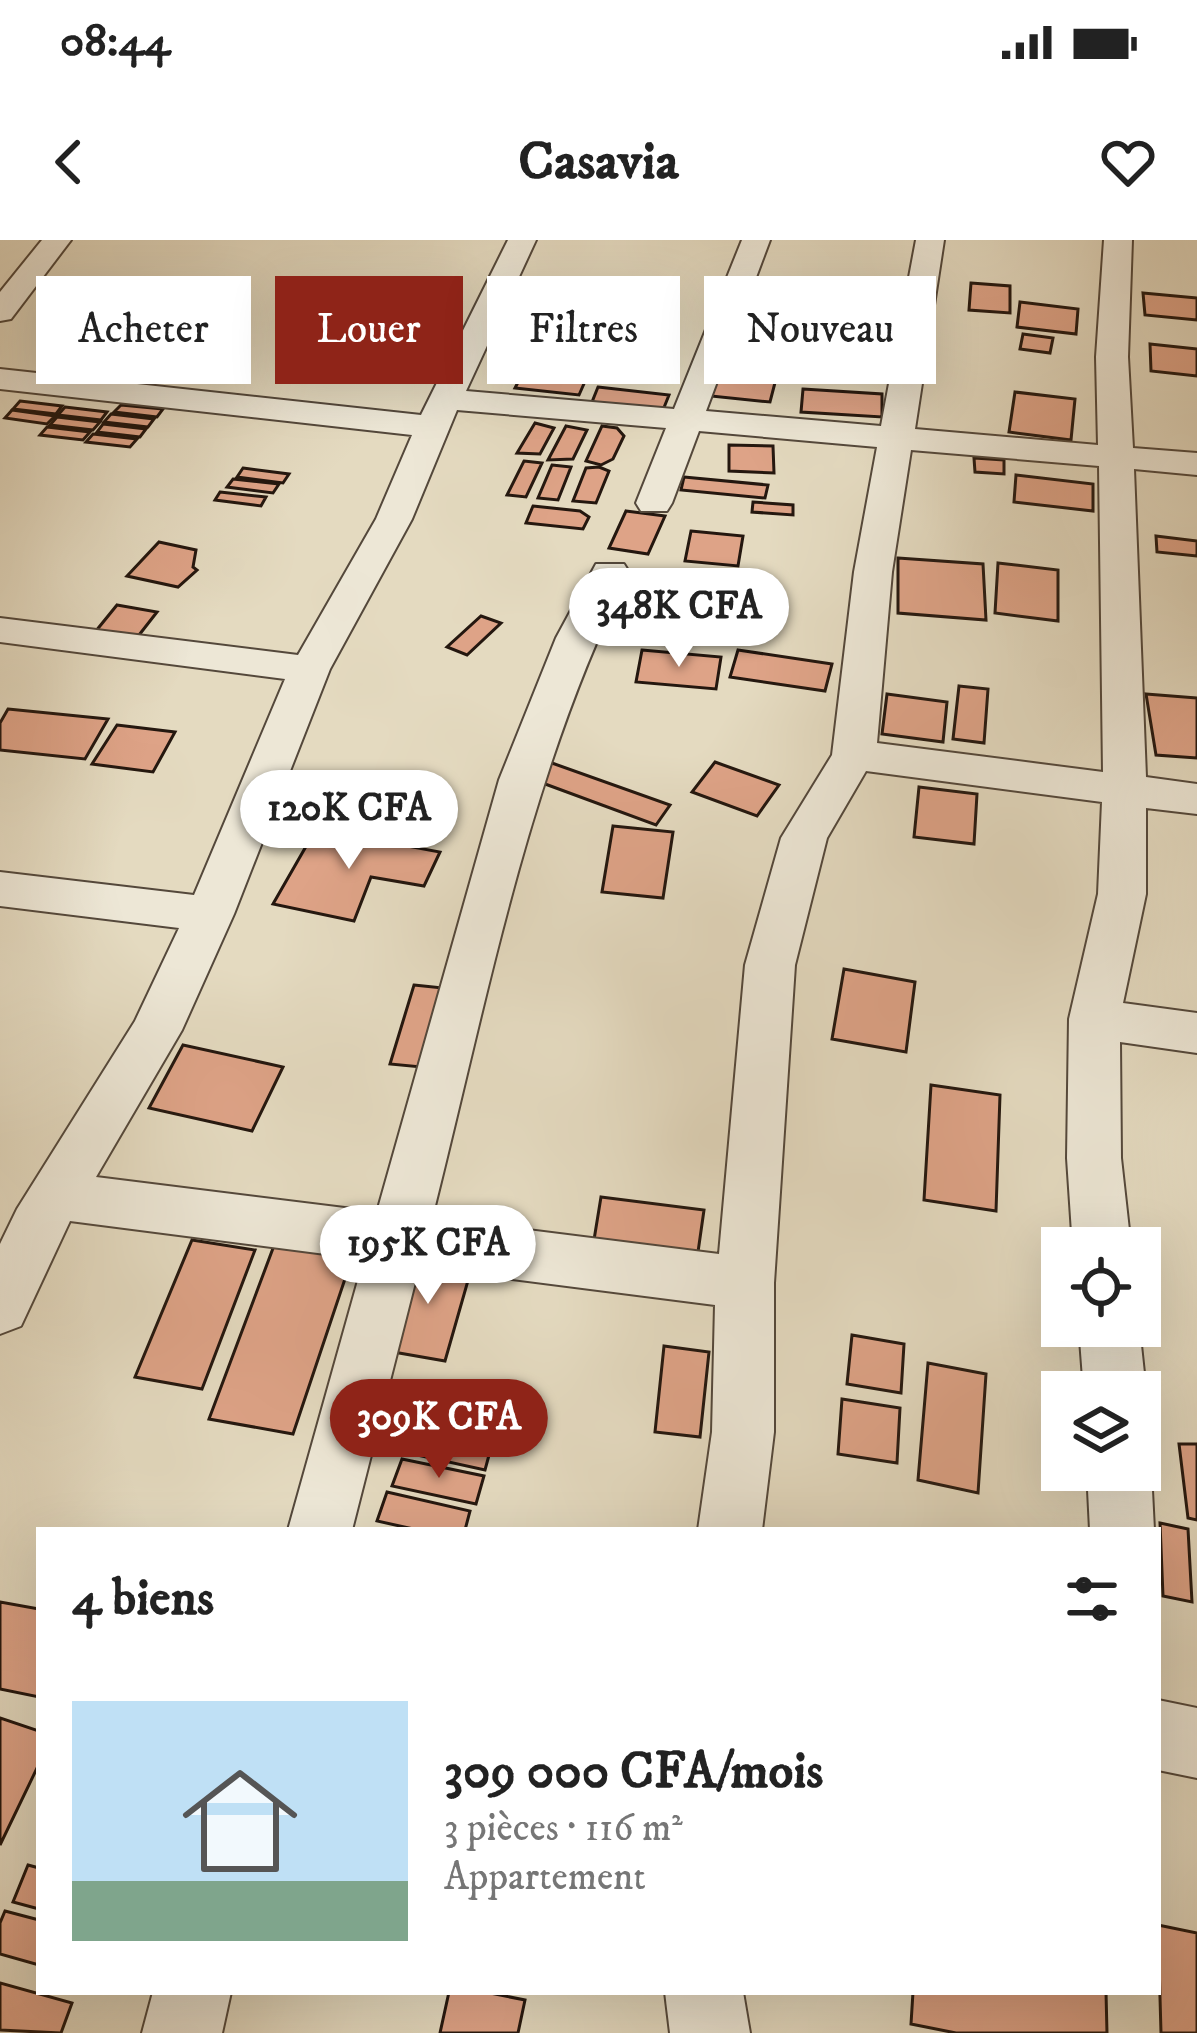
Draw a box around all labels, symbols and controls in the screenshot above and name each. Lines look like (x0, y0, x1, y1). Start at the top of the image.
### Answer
text: 08:44 (60, 14, 170, 70)
icon: back (36, 129, 102, 195)
text: Casavia (518, 129, 679, 196)
icon: heart (1095, 129, 1161, 195)
chip: Acheter (36, 276, 251, 384)
chip: Louer (275, 276, 463, 384)
chip: Filtres (487, 276, 680, 384)
chip: Nouveau (704, 276, 936, 384)
pin: 348K CFA (555, 568, 803, 670)
text: 348K CFA (596, 582, 762, 631)
pin: 120K CFA (225, 770, 473, 872)
text: 120K CFA (267, 784, 431, 833)
pin: 195K CFA (304, 1205, 552, 1307)
text: 195K CFA (347, 1219, 509, 1268)
map controls (1041, 1227, 1161, 1491)
button: locate (1041, 1227, 1161, 1347)
button: layers (1041, 1371, 1161, 1491)
pin: 309K CFA (315, 1379, 563, 1481)
text: 309K CFA (357, 1393, 521, 1442)
icon: filters (1059, 1566, 1125, 1632)
text: 4 biens (72, 1567, 214, 1631)
text: 309 000 CFA/mois (444, 1740, 823, 1804)
icon: home (168, 1749, 312, 1893)
text: 3 pièces · 116 m² (444, 1804, 683, 1853)
text: Appartement (444, 1853, 646, 1902)

